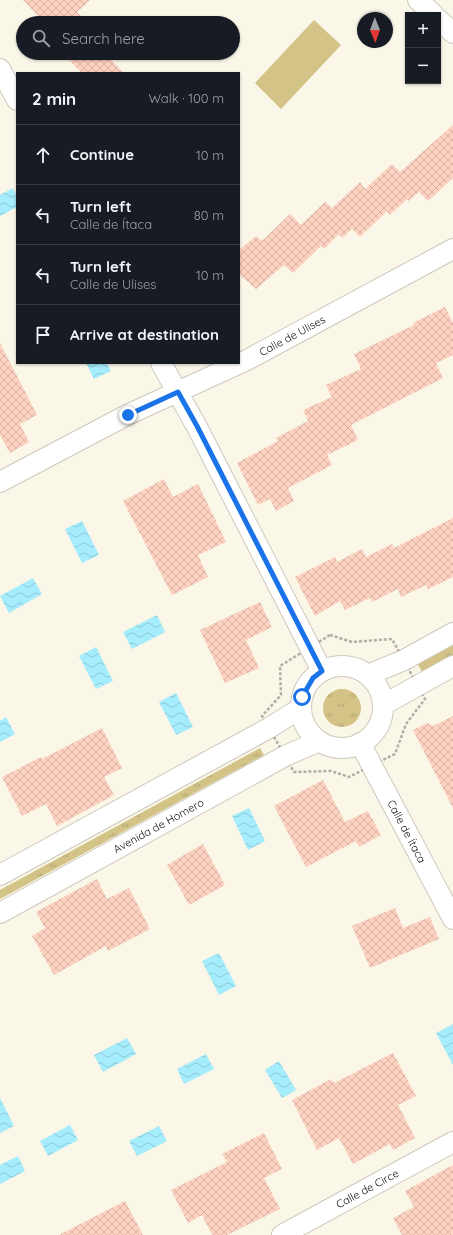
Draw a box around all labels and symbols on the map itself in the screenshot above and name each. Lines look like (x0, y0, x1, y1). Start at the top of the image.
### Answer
north arrow (357, 12, 393, 48)
street label: Calle de Ulises (257, 312, 328, 359)
route end (119, 406, 137, 424)
route start (293, 688, 311, 706)
street label: Avenida de Homero (111, 795, 207, 856)
street label: Calle de Ítaca (384, 797, 429, 865)
street label: Calle de Circe (333, 1166, 401, 1211)

